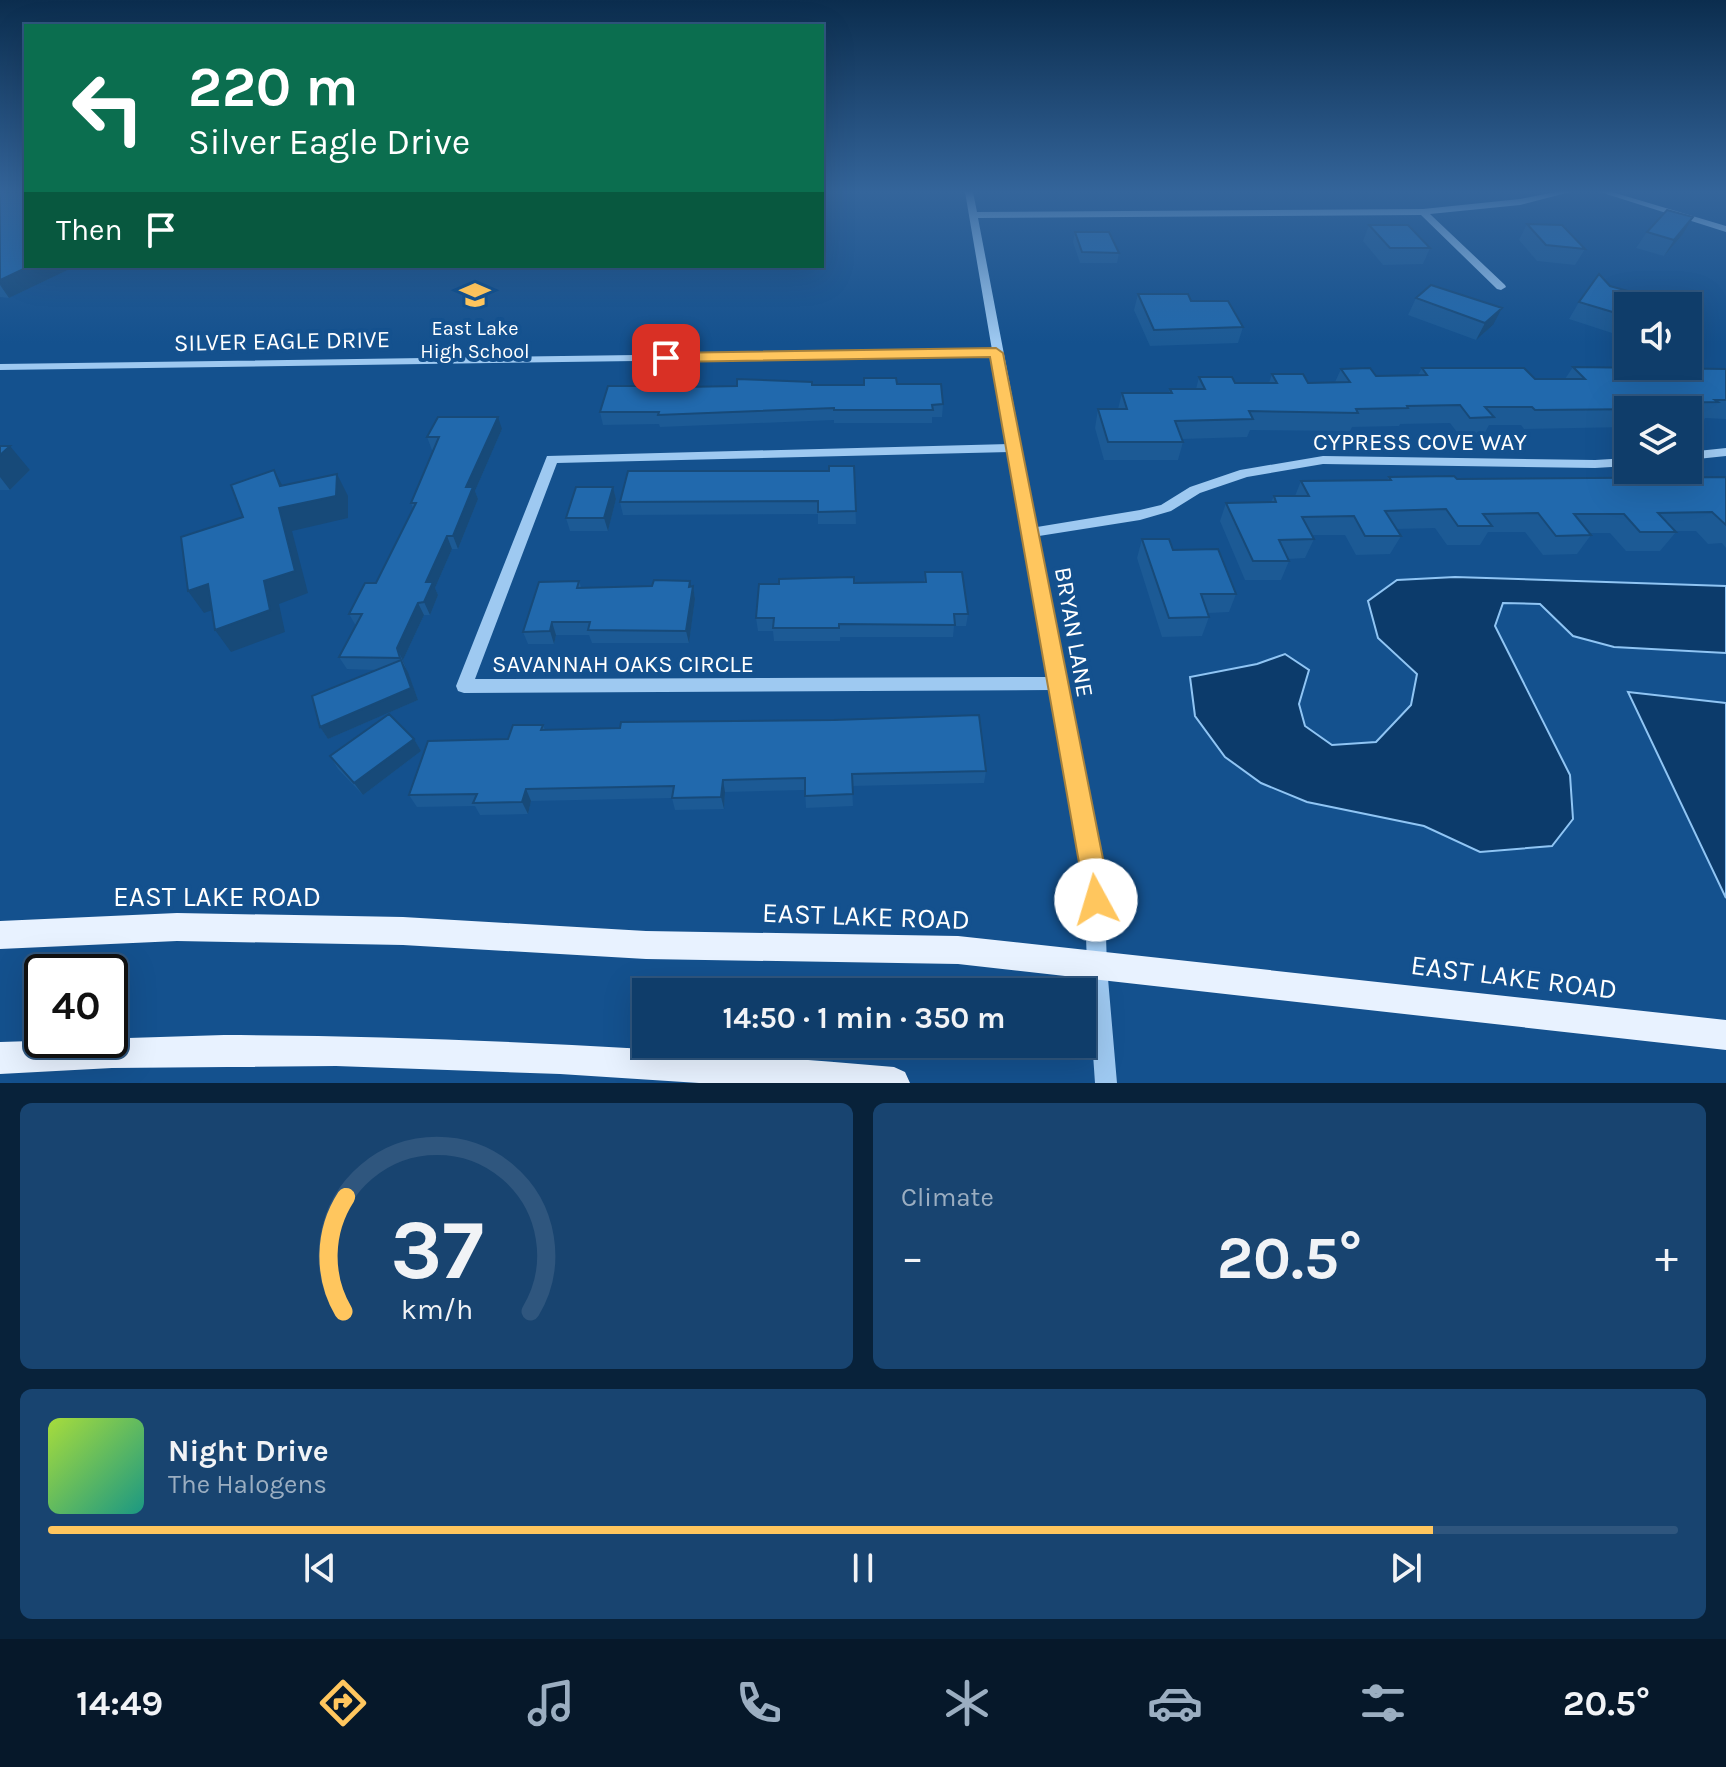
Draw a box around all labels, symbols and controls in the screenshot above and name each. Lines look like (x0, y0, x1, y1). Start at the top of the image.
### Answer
text: 220 m (188, 54, 359, 119)
icon: left (56, 56, 160, 160)
text: Silver Eagle Drive (188, 121, 470, 163)
icon: arrive (139, 208, 183, 252)
text: Then (56, 212, 123, 248)
school or university icon: East Lake High School (458, 278, 492, 312)
map controls (1614, 292, 1702, 484)
button: sound (1614, 292, 1702, 380)
place label: East Lake High School (420, 317, 530, 363)
pin (632, 324, 700, 392)
street label: SILVER EAGLE DRIVE (174, 325, 390, 357)
icon: arrive (644, 336, 688, 380)
button: layers (1614, 396, 1702, 484)
street label: CYPRESS COVE WAY (1313, 428, 1527, 456)
street label: BRYAN LANE (1049, 565, 1099, 699)
street label: SAVANNAH OAKS CIRCLE (492, 650, 754, 678)
position arrow (1054, 858, 1138, 942)
street label: EAST LAKE ROAD (113, 880, 321, 913)
street label: EAST LAKE ROAD (762, 896, 970, 936)
street label: EAST LAKE ROAD (1409, 948, 1619, 1006)
speed limit sign: 40 (24, 954, 128, 1058)
text: 14:50 · 1 min · 350 m (723, 1000, 1005, 1036)
text: Climate (901, 1182, 994, 1213)
text: 37 (390, 1202, 483, 1299)
text: 20.5° (1217, 1223, 1362, 1293)
text: − (901, 1232, 924, 1283)
text: + (1655, 1232, 1678, 1283)
text: km/h (400, 1293, 473, 1326)
text: Night Drive (168, 1433, 329, 1469)
text: The Halogens (168, 1469, 327, 1500)
icon: previous (298, 1546, 342, 1590)
icon: pause (841, 1546, 885, 1590)
icon: next (1384, 1546, 1428, 1590)
icon: directions (315, 1675, 371, 1731)
icon: music (523, 1675, 579, 1731)
icon: phone (731, 1675, 787, 1731)
icon: climate (939, 1675, 995, 1731)
icon: car (1147, 1675, 1203, 1731)
icon: filters (1355, 1675, 1411, 1731)
text: 14:49 (76, 1682, 163, 1724)
text: 20.5° (1563, 1682, 1650, 1724)

